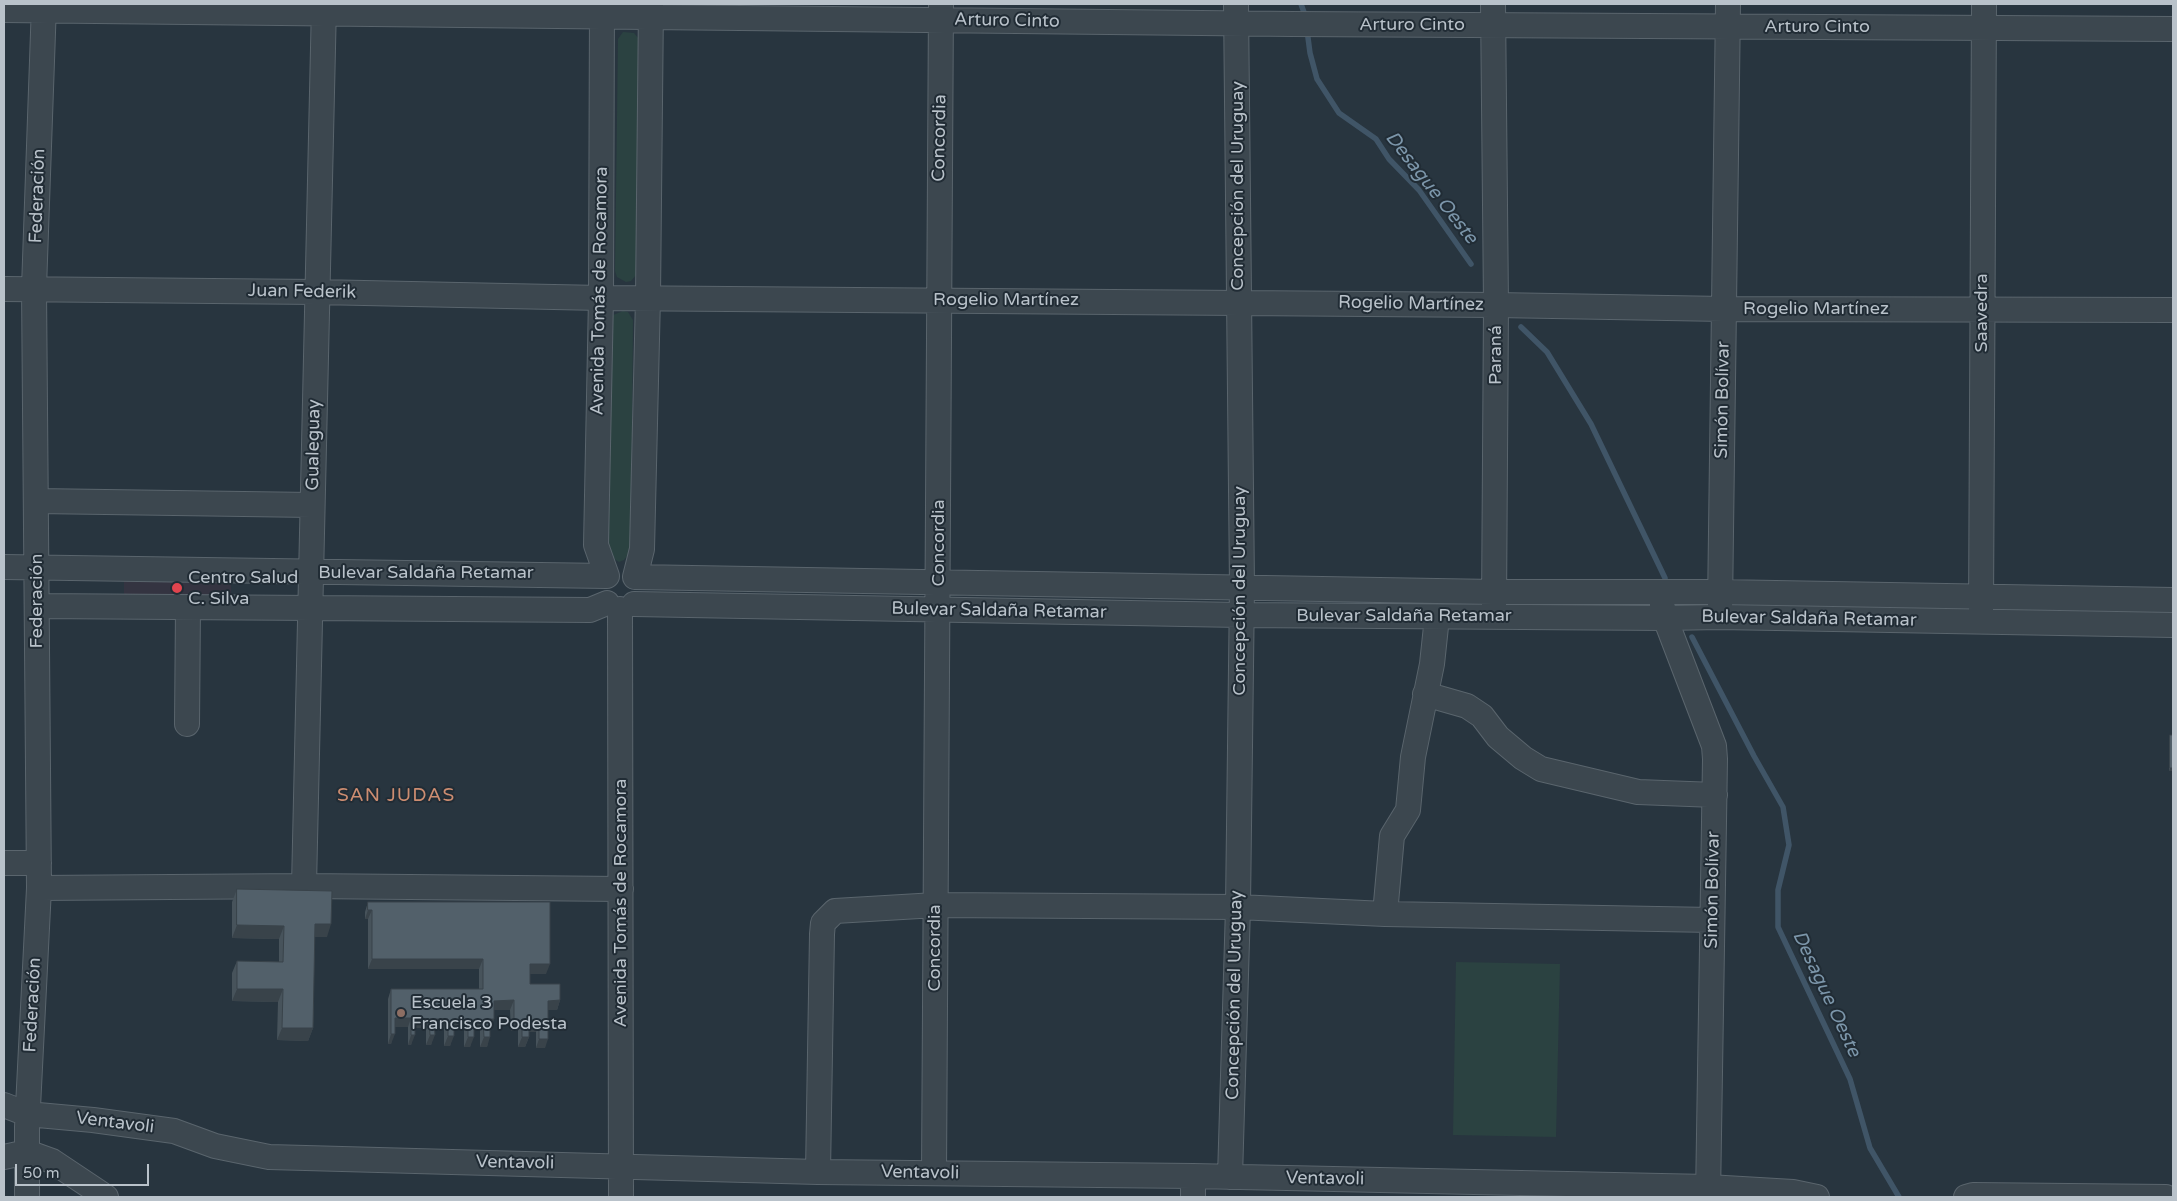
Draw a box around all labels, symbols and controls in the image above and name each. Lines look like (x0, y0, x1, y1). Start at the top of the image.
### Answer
street label: Arturo Cinto (954, 9, 1060, 33)
street label: Arturo Cinto (1359, 14, 1465, 36)
street label: Arturo Cinto (1764, 16, 1870, 38)
street label: Concepción del Uruguay (1227, 81, 1249, 291)
street label: Concordia (928, 94, 952, 182)
water label: Desague Oeste (1380, 127, 1482, 249)
street label: Federación (26, 148, 50, 244)
street label: Avenida Tomás de Rocamora (587, 166, 613, 416)
street label: Saavedra (1971, 273, 1993, 353)
street label: Juan Federik (248, 280, 356, 304)
street label: Rogelio Martínez (933, 289, 1079, 311)
street label: Rogelio Martínez (1338, 292, 1484, 316)
street label: Rogelio Martínez (1743, 298, 1889, 320)
street label: Paraná (1485, 325, 1507, 385)
street label: Simón Bolívar (1711, 341, 1735, 459)
street label: Gualeguay (302, 399, 326, 491)
street label: Concepción del Uruguay (1229, 486, 1251, 696)
street label: Concordia (928, 499, 950, 587)
street label: Federación (26, 554, 48, 648)
street label: Bulevar Saldaña Retamar (318, 562, 534, 584)
place label: Centro Salud C. Silva (188, 567, 298, 610)
marker: Centro Salud C. Silva (170, 581, 184, 595)
street label: Bulevar Saldaña Retamar (891, 598, 1107, 624)
street label: Bulevar Saldaña Retamar (1296, 605, 1512, 627)
street label: Bulevar Saldaña Retamar (1701, 606, 1917, 632)
street label: Avenida Tomás de Rocamora (610, 779, 632, 1027)
district label: SAN JUDAS (336, 785, 456, 807)
street label: Simón Bolívar (1701, 831, 1725, 949)
street label: Concepción del Uruguay (1222, 890, 1248, 1100)
street label: Concordia (924, 904, 946, 992)
water label: Desague Oeste (1787, 927, 1865, 1061)
street label: Federación (20, 957, 46, 1053)
place label: Escuela 3 Francisco Podesta (411, 992, 567, 1034)
marker: Escuela 3 Francisco Podesta (395, 1007, 407, 1019)
street label: Ventavoli (75, 1107, 155, 1139)
street label: Ventavoli (476, 1152, 554, 1174)
scale bar (18, 1154, 151, 1186)
street label: Ventavoli (881, 1162, 959, 1184)
text: 50 m (23, 1164, 60, 1182)
street label: Ventavoli (1286, 1168, 1364, 1190)

